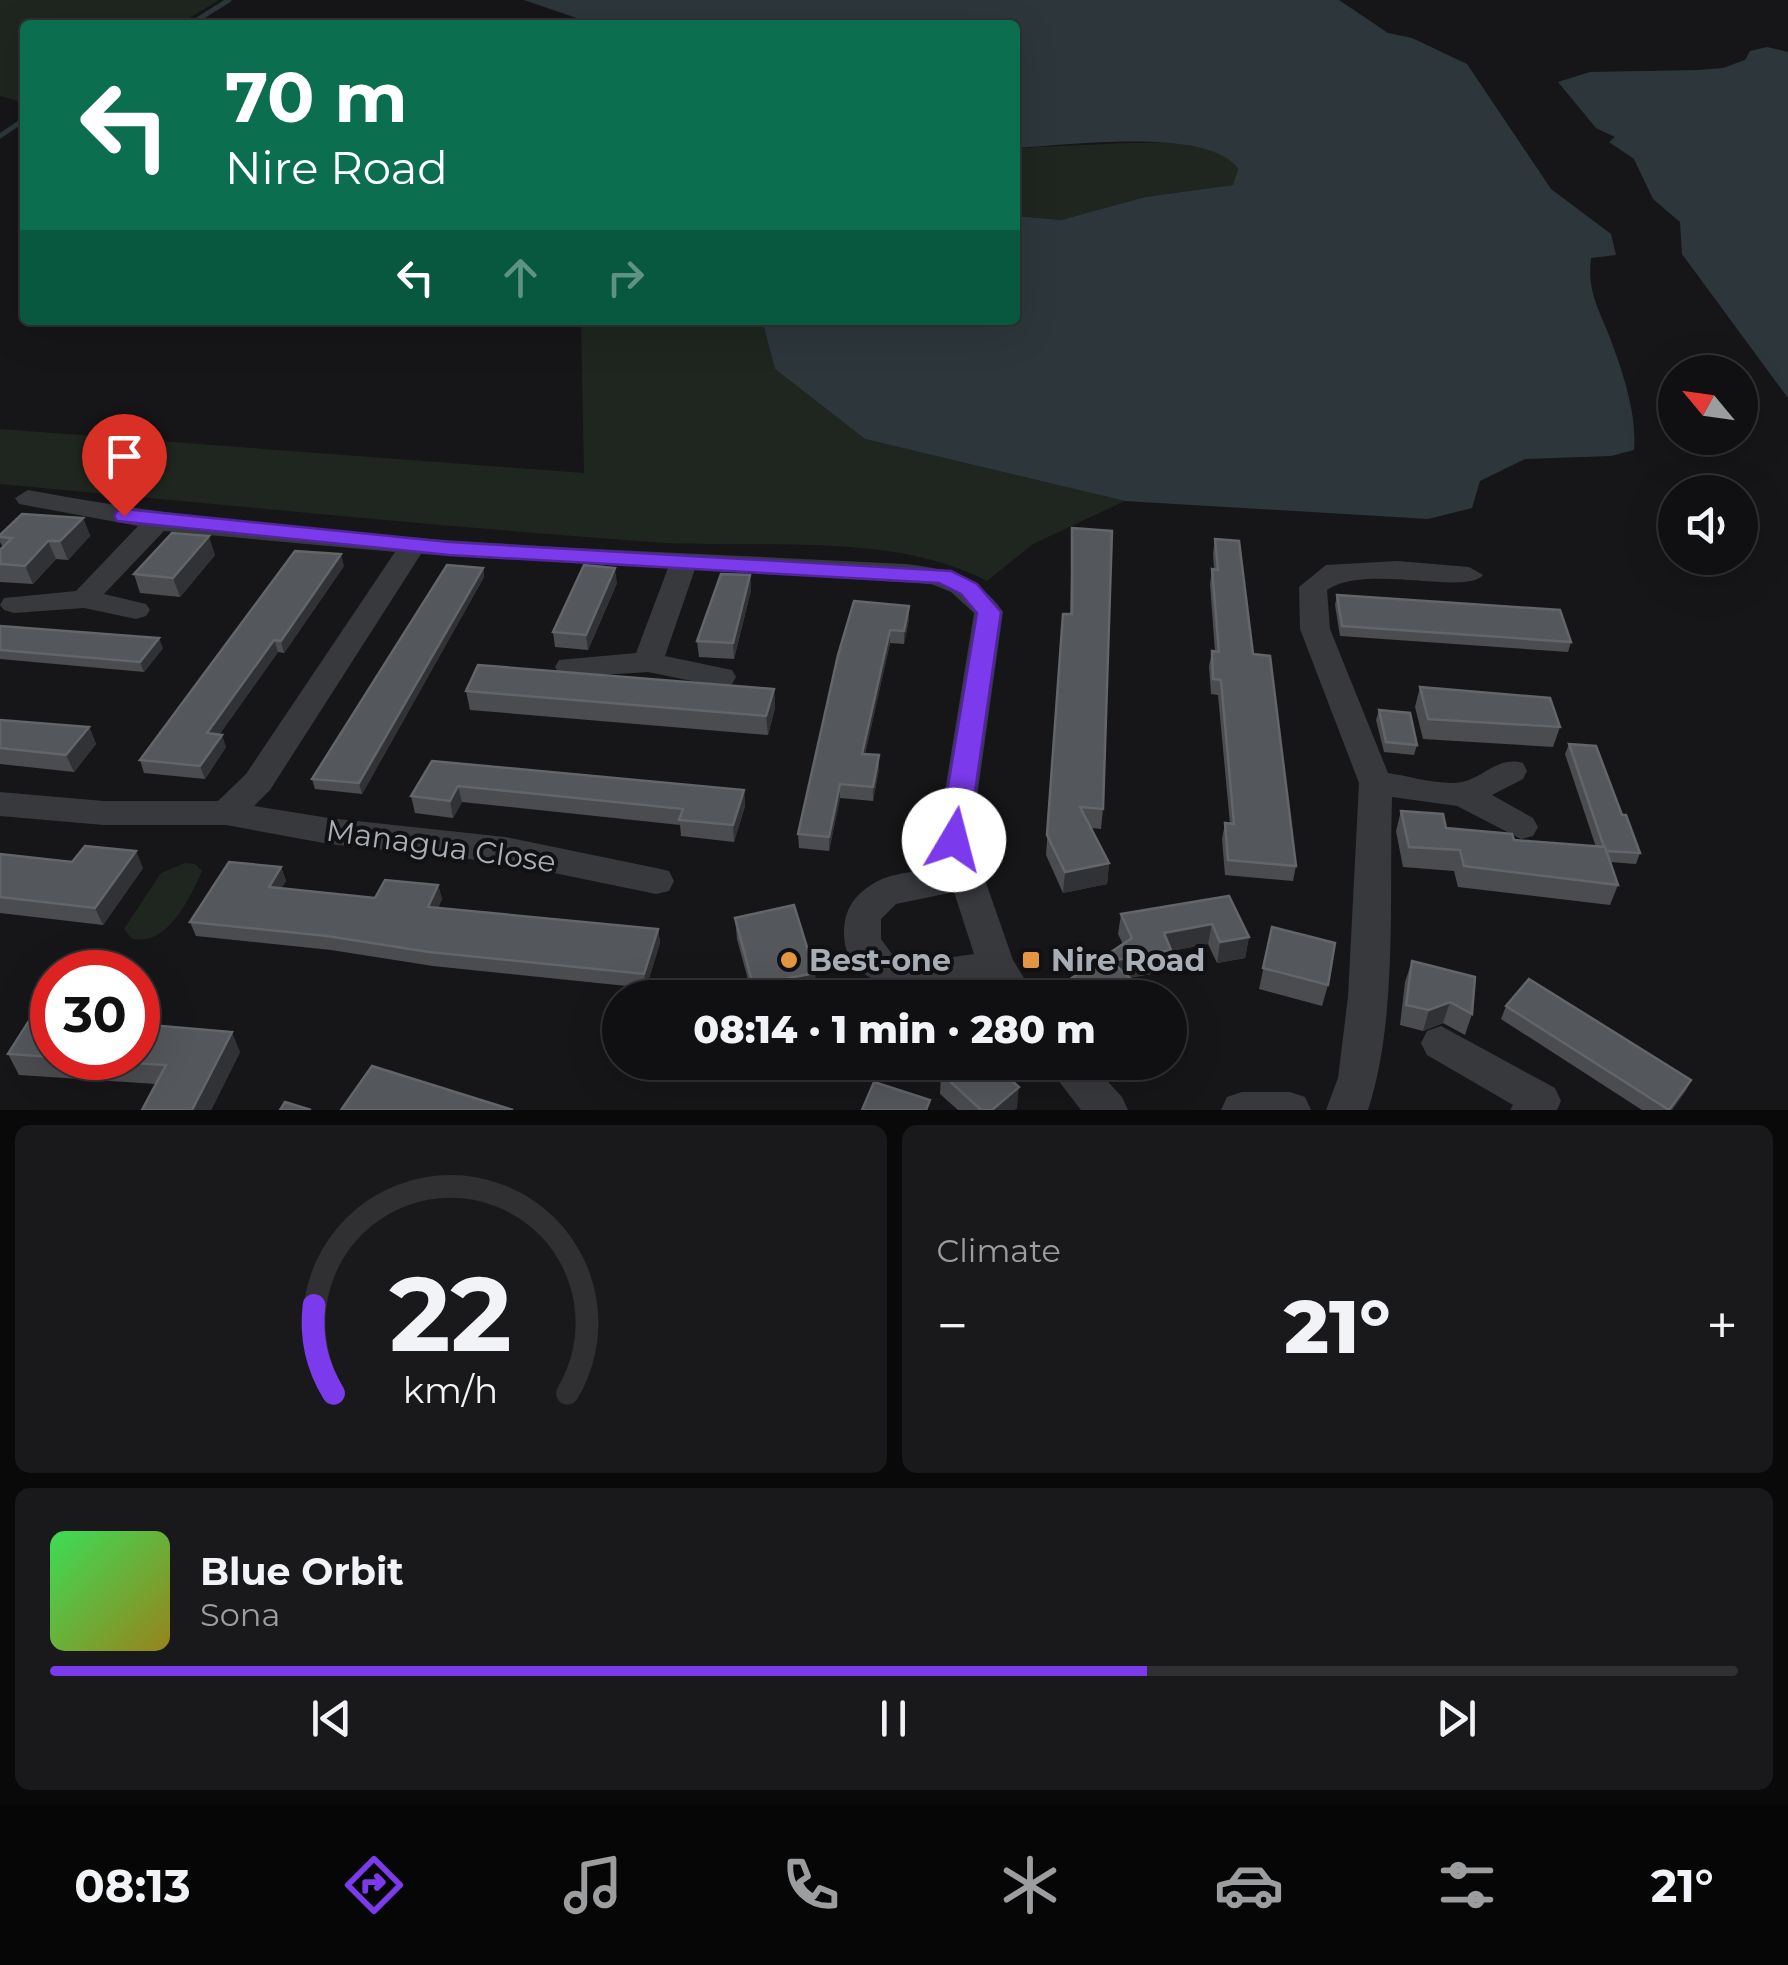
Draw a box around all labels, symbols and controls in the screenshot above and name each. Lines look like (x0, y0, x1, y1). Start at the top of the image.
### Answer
text: 70 m (225, 54, 408, 140)
icon: left (60, 60, 190, 190)
text: Nire Road (225, 140, 448, 195)
icon: left (388, 250, 443, 305)
icon: ahead (493, 250, 548, 305)
icon: right (598, 250, 653, 305)
north arrow (1658, 355, 1758, 455)
map controls (1658, 355, 1758, 575)
pin (82, 414, 167, 517)
icon: arrive (97, 429, 152, 484)
button: sound (1658, 475, 1758, 575)
position arrow (902, 788, 1006, 892)
street label: Managua Close (324, 812, 558, 880)
place label: Best-one (809, 942, 951, 979)
place label: Nire Road (1051, 942, 1205, 979)
marker: Best-one (778, 949, 800, 971)
marker: Nire Road (1020, 949, 1042, 971)
speed limit sign: 30 (30, 950, 160, 1080)
text: 08:14 · 1 min · 280 m (693, 1006, 1096, 1053)
text: Climate (937, 1231, 1061, 1270)
text: 22 (389, 1250, 512, 1377)
text: 21° (1284, 1280, 1391, 1372)
text: − (937, 1292, 968, 1359)
text: + (1706, 1292, 1738, 1359)
text: km/h (403, 1368, 498, 1412)
text: Blue Orbit (200, 1548, 404, 1595)
text: Sona (200, 1595, 280, 1634)
icon: previous (304, 1691, 359, 1746)
icon: pause (866, 1691, 921, 1746)
icon: next (1429, 1691, 1484, 1746)
icon: directions (339, 1850, 409, 1920)
icon: music (558, 1850, 628, 1920)
icon: phone (776, 1850, 846, 1920)
icon: climate (995, 1850, 1065, 1920)
icon: car (1214, 1850, 1284, 1920)
icon: filters (1432, 1850, 1502, 1920)
text: 08:13 (74, 1858, 191, 1913)
text: 21° (1651, 1858, 1714, 1913)

